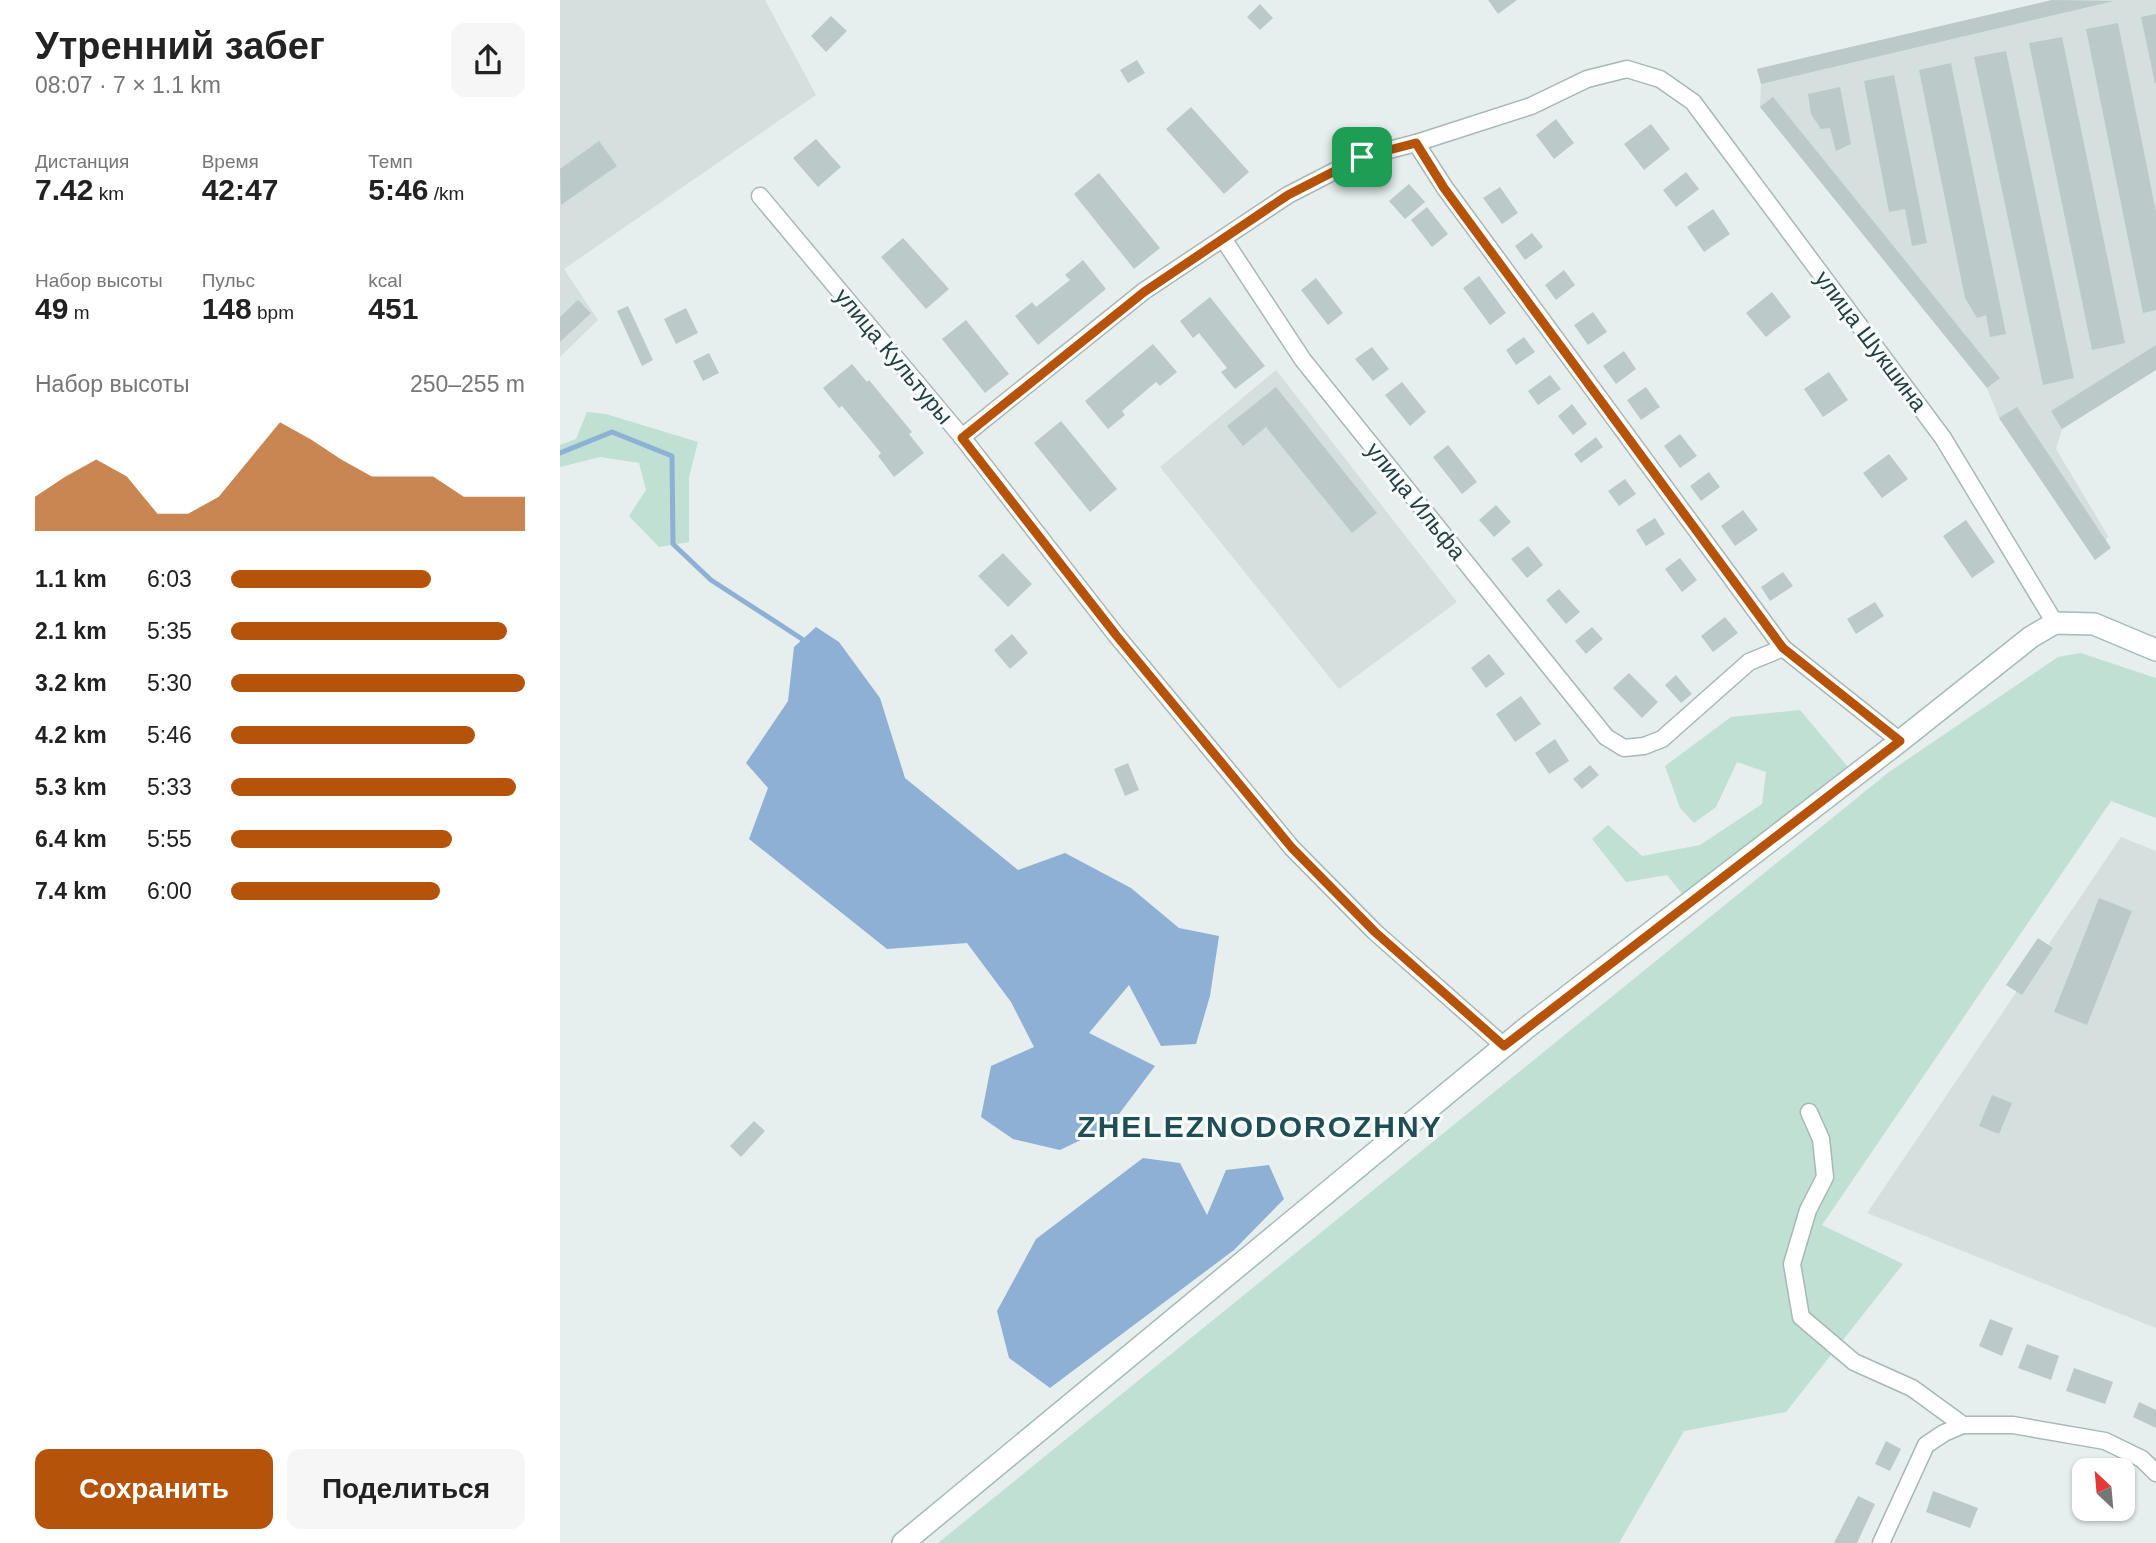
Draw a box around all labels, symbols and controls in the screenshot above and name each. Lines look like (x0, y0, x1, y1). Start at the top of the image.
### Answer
button: share (451, 23, 525, 97)
text: Утренний забег (35, 25, 325, 67)
text: 08:07 · 7 × 1.1 km (35, 72, 221, 98)
pin (1332, 127, 1392, 187)
icon: arrive (1343, 138, 1381, 176)
text: Дистанция (35, 151, 129, 172)
text: Время (202, 151, 259, 172)
text: Темп (368, 151, 413, 172)
text: 7.42 (35, 173, 93, 206)
text: 42:47 (202, 173, 278, 206)
text: 5:46 (368, 173, 428, 206)
text: km (93, 183, 124, 204)
text: /km (428, 183, 464, 204)
street label: улица Шукшина (1810, 266, 1932, 416)
text: Набор высоты (35, 270, 163, 291)
text: Пульс (202, 270, 255, 291)
text: kcal (368, 270, 402, 291)
street label: улица Культуры (830, 283, 958, 429)
text: 49 (35, 292, 68, 325)
text: 148 (202, 292, 252, 325)
text: 451 (368, 292, 418, 325)
text: m (68, 302, 89, 323)
text: bpm (252, 302, 294, 323)
text: Набор высоты (35, 371, 189, 397)
text: 250–255 m (410, 371, 525, 397)
street label: улица Ильфа (1361, 437, 1471, 565)
text: 1.1 km (35, 566, 107, 592)
text: 6:03 (147, 566, 192, 592)
text: 2.1 km (35, 618, 107, 644)
text: 5:35 (147, 618, 192, 644)
text: 3.2 km (35, 670, 107, 696)
text: 5:30 (147, 670, 192, 696)
text: 4.2 km (35, 722, 107, 748)
text: 5:46 (147, 722, 192, 748)
text: 5.3 km (35, 774, 107, 800)
text: 5:33 (147, 774, 192, 800)
text: 6.4 km (35, 826, 107, 852)
text: 5:55 (147, 826, 192, 852)
text: 7.4 km (35, 878, 107, 904)
text: 6:00 (147, 878, 192, 904)
district label: ZHELEZNODOROZHNY (1077, 1110, 1443, 1143)
button: Сохранить (35, 1449, 273, 1529)
button: Поделиться (287, 1449, 525, 1529)
north arrow (2072, 1458, 2135, 1521)
map controls (2072, 1458, 2135, 1521)

